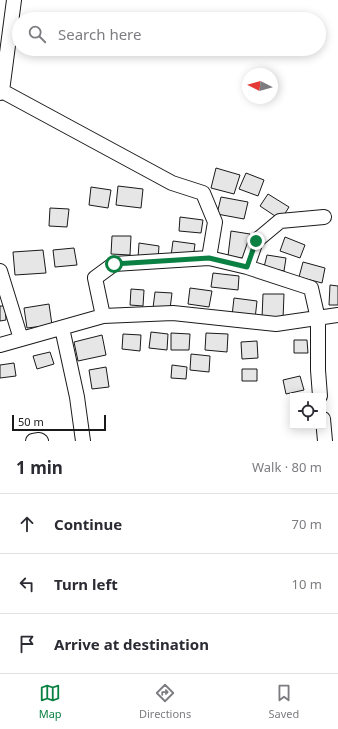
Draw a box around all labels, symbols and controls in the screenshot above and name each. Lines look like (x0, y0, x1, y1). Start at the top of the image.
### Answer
search box (12, 12, 326, 56)
icon: search (26, 23, 48, 45)
text: Search here (58, 24, 141, 44)
north arrow (242, 68, 278, 104)
route end (247, 232, 265, 250)
route start (105, 255, 123, 273)
map controls (290, 393, 326, 429)
button: locate (290, 393, 326, 429)
scale bar (12, 413, 106, 432)
text: 50 m (18, 414, 44, 429)
text: 1 min (16, 456, 63, 479)
text: Walk · 80 m (252, 458, 322, 476)
icon: ahead (16, 513, 38, 535)
text: Continue (54, 514, 122, 534)
text: 70 m (292, 515, 322, 533)
icon: left (16, 573, 38, 595)
text: Turn left (54, 574, 118, 594)
text: 10 m (292, 575, 322, 593)
icon: arrive (16, 633, 38, 655)
text: Arrive at destination (54, 634, 209, 654)
tab: Map (39, 682, 62, 721)
tab: Directions (139, 682, 191, 721)
tab: Saved (269, 682, 299, 721)

